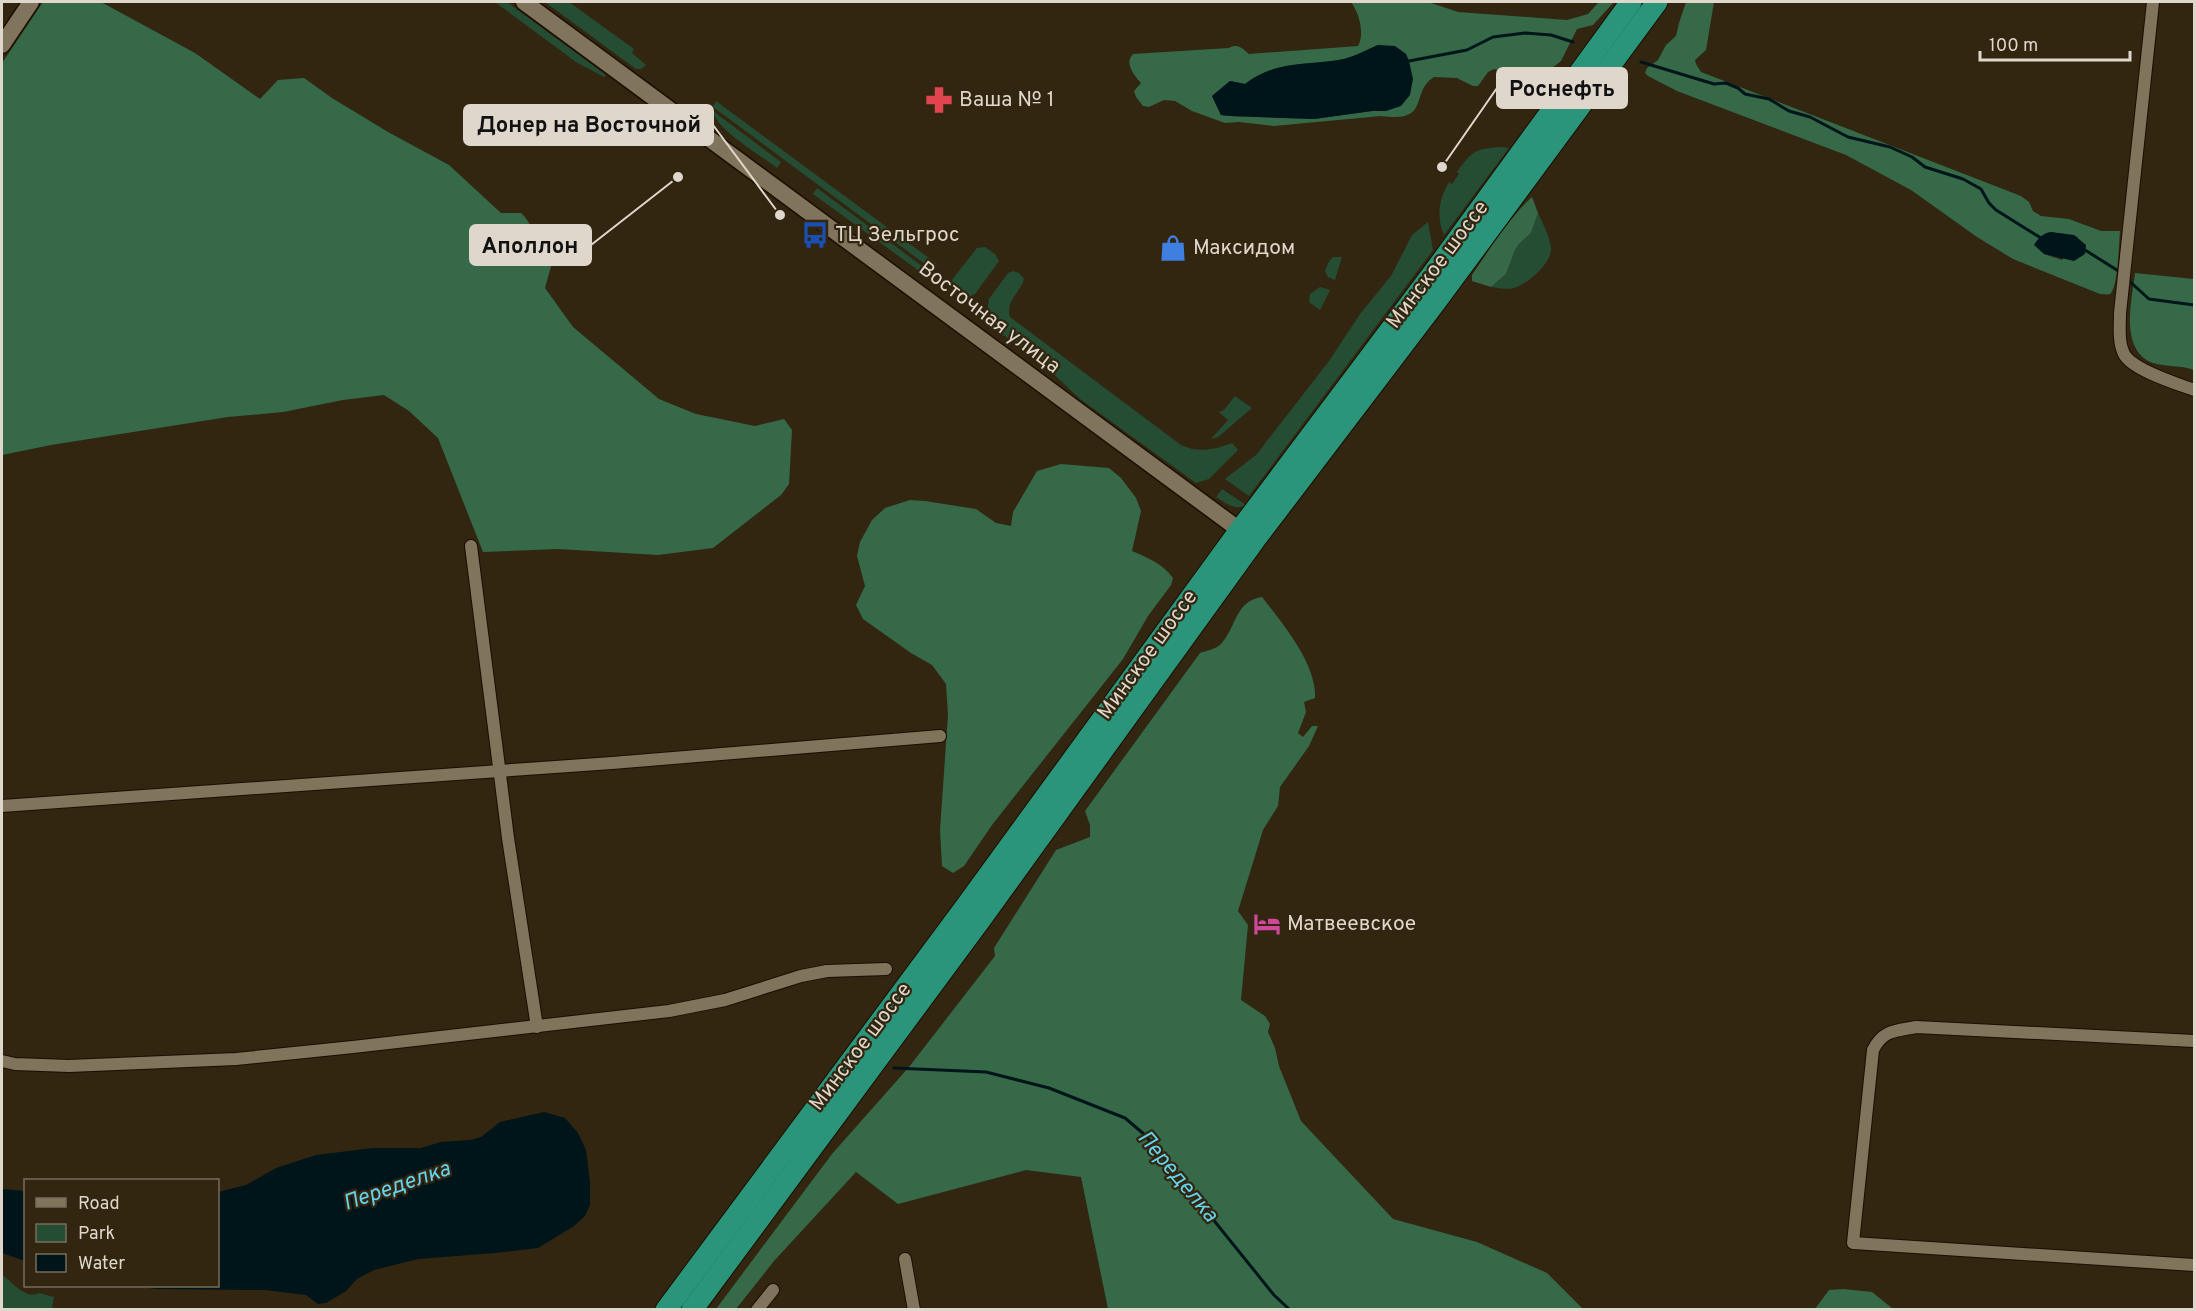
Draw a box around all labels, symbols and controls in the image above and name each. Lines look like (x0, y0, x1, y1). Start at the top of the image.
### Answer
scale bar (1980, 24, 2130, 62)
text: 100 m (1989, 35, 2038, 58)
callout: Роснефть (1497, 68, 1627, 108)
text: Роснефть (1509, 77, 1615, 104)
pharmacy icon: Ваша № 1 (924, 85, 954, 115)
place label: Ваша № 1 (959, 87, 1054, 114)
callout: Донер на Восточной (464, 105, 713, 145)
text: Донер на Восточной (477, 113, 701, 140)
street label: Минское шоссе (1381, 195, 1495, 335)
bus stop icon: ТЦ Зельгрос (800, 220, 830, 250)
place label: ТЦ Зельгрос (835, 222, 960, 249)
callout: Аполлон (470, 225, 591, 265)
shop icon: Максидом (1158, 233, 1188, 263)
text: Аполлон (482, 234, 578, 261)
place label: Максидом (1193, 235, 1295, 262)
street label: Восточная улица (913, 256, 1065, 380)
street label: Минское шоссе (1092, 585, 1204, 725)
hotel icon: Матвеевское (1252, 909, 1282, 939)
place label: Матвеевское (1287, 911, 1416, 938)
street label: Минское шоссе (804, 977, 918, 1117)
water label: Переделка (1131, 1126, 1224, 1229)
water label: Переделка (340, 1156, 455, 1218)
legend (24, 1179, 219, 1287)
text: Road (78, 1193, 120, 1216)
text: Park (78, 1223, 115, 1246)
text: Water (78, 1253, 125, 1276)

